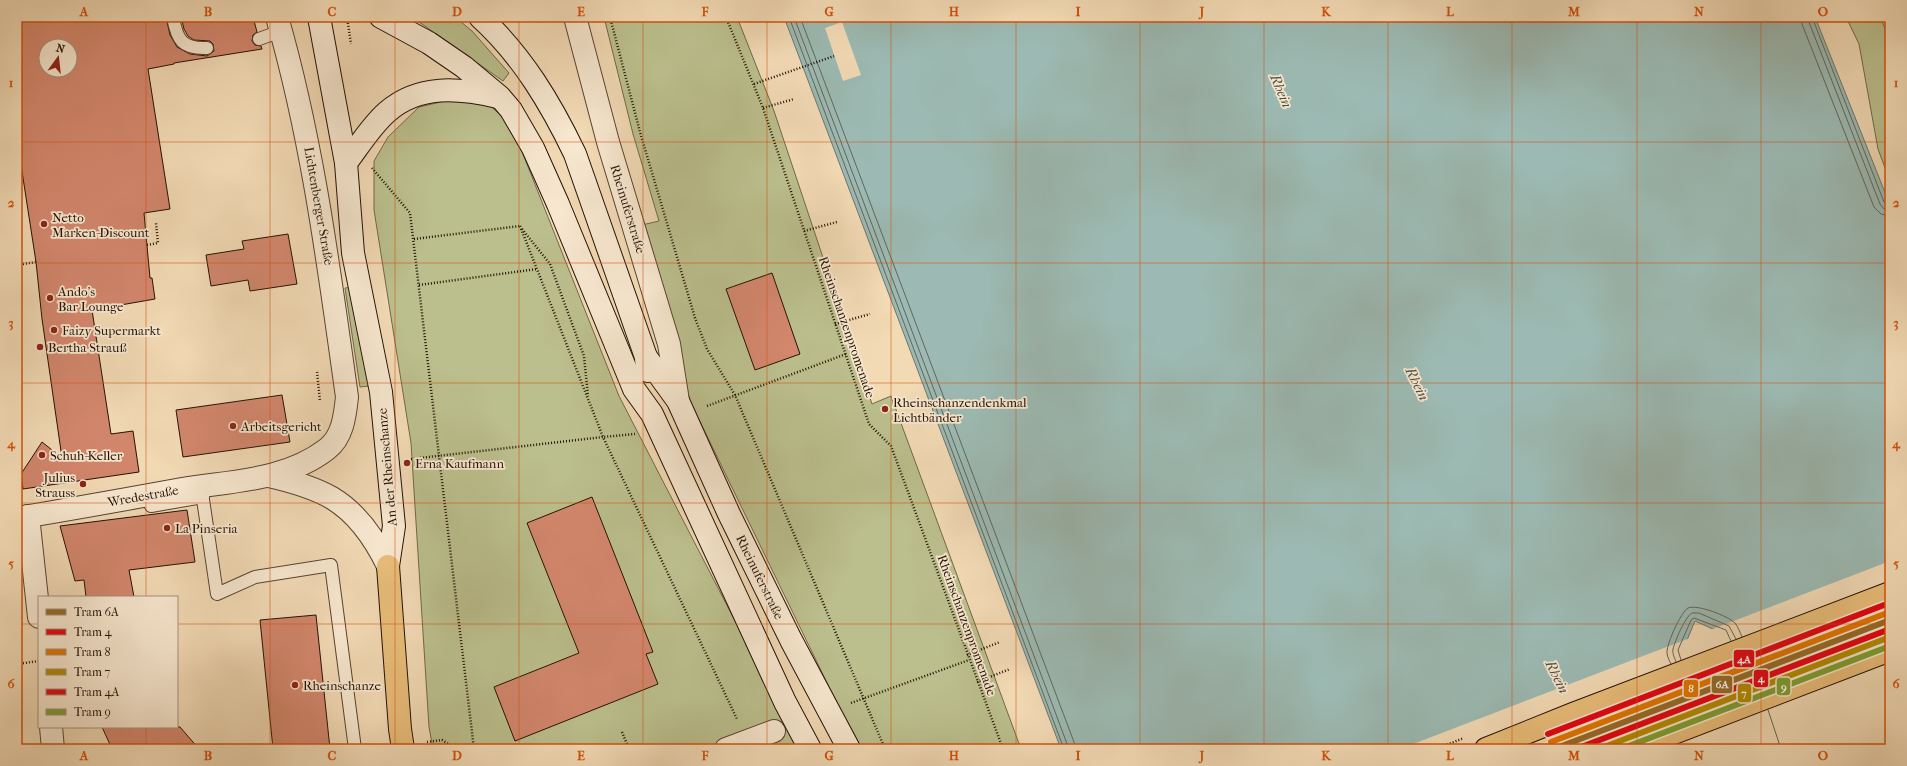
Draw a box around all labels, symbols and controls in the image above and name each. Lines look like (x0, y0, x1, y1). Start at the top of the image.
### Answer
text: A (79, 4, 89, 19)
text: B (204, 4, 213, 19)
text: C (328, 4, 337, 19)
text: D (452, 4, 462, 19)
text: E (577, 4, 585, 19)
text: F (701, 4, 709, 19)
text: G (824, 4, 834, 19)
text: H (949, 4, 960, 19)
text: I (1075, 4, 1081, 19)
text: J (1198, 4, 1205, 20)
text: K (1321, 4, 1332, 19)
text: L (1446, 4, 1455, 19)
text: M (1567, 4, 1580, 19)
text: N (1694, 4, 1704, 19)
text: O (1818, 4, 1828, 19)
north arrow (38, 38, 78, 78)
text: N (55, 41, 67, 56)
water label: Rhein (1266, 71, 1296, 110)
text: 1 (9, 75, 14, 90)
text: 1 (1894, 75, 1899, 90)
street label: Lichtenberger Straße (301, 146, 337, 267)
street label: Rheinuferstraße (607, 163, 649, 256)
text: 2 (8, 195, 15, 210)
text: 2 (1893, 195, 1900, 210)
place label: Netto Marken-Discount (52, 210, 150, 240)
marker: Netto Marken-Discount (39, 219, 49, 229)
street label: Rheinschanzenpromenade (816, 254, 878, 400)
place label: Ando's Bar Lounge (57, 284, 124, 314)
marker: Ando's Bar Lounge (45, 293, 55, 303)
text: 3 (8, 315, 14, 331)
text: 3 (1893, 315, 1899, 331)
place label: Faizy Supermarkt (62, 323, 161, 338)
marker: Faizy Supermarkt (49, 325, 59, 335)
place label: Bertha Strauß (48, 340, 127, 355)
marker: Bertha Strauß (35, 342, 45, 352)
water label: Rhein (1401, 364, 1432, 404)
place label: Rheinschanzendenkmal Lichtbänder (893, 395, 1027, 425)
marker: Rheinschanzendenkmal Lichtbänder (880, 404, 890, 414)
street label: An der Rheinschanze (374, 407, 400, 528)
place label: Arbeitsgericht (240, 419, 322, 434)
marker: Arbeitsgericht (228, 421, 238, 431)
text: 4 (6, 436, 16, 452)
text: 4 (1891, 436, 1901, 452)
place label: Schuh-Keller (50, 448, 123, 463)
marker: Schuh-Keller (37, 450, 47, 460)
place label: Erna Kaufmann (415, 456, 504, 471)
marker: Erna Kaufmann (402, 458, 412, 468)
place label: Julius Strauss (35, 470, 75, 500)
marker: Julius Strauss (78, 479, 88, 489)
street label: Wredestraße (105, 482, 180, 510)
place label: La Pinseria (175, 521, 239, 536)
marker: La Pinseria (162, 523, 172, 533)
street label: Rheinuferstraße (733, 532, 787, 622)
street label: Rheinschanzenpromenade (935, 553, 1000, 698)
text: 5 (8, 556, 14, 571)
text: 5 (1893, 556, 1899, 571)
legend (38, 596, 178, 728)
text: Tram 6A (74, 605, 119, 619)
text: Tram 4 (74, 625, 112, 639)
text: Tram 8 (74, 645, 111, 659)
line badge: 4A (1733, 649, 1755, 668)
text: 4A (1736, 653, 1752, 666)
water label: Rhein (1541, 657, 1572, 697)
text: Tram 7 (74, 665, 110, 679)
line badge: 4 (1753, 669, 1769, 688)
text: 4 (1757, 672, 1765, 685)
line badge: 6A (1711, 675, 1733, 694)
text: 6 (7, 676, 15, 691)
text: 6 (1892, 676, 1900, 691)
line badge: 9 (1776, 677, 1791, 696)
place label: Rheinschanze (303, 678, 382, 693)
text: 6A (1715, 678, 1729, 691)
line badge: 8 (1683, 679, 1699, 698)
marker: Rheinschanze (290, 680, 300, 690)
text: 9 (1780, 681, 1787, 694)
text: 8 (1688, 682, 1694, 695)
line badge: 7 (1737, 683, 1752, 703)
text: Tram 4A (74, 685, 120, 699)
text: 7 (1740, 687, 1747, 700)
text: Tram 9 (74, 705, 111, 719)
text: A (79, 748, 89, 763)
text: B (204, 748, 213, 763)
text: C (328, 748, 337, 763)
text: D (452, 748, 462, 763)
text: E (577, 748, 585, 763)
text: F (701, 748, 709, 763)
text: G (824, 748, 834, 763)
text: H (949, 748, 960, 763)
text: I (1075, 748, 1081, 763)
text: J (1198, 748, 1205, 764)
text: K (1321, 748, 1332, 763)
text: L (1446, 748, 1455, 763)
text: M (1567, 748, 1580, 763)
text: N (1694, 748, 1704, 763)
text: O (1818, 748, 1828, 763)

